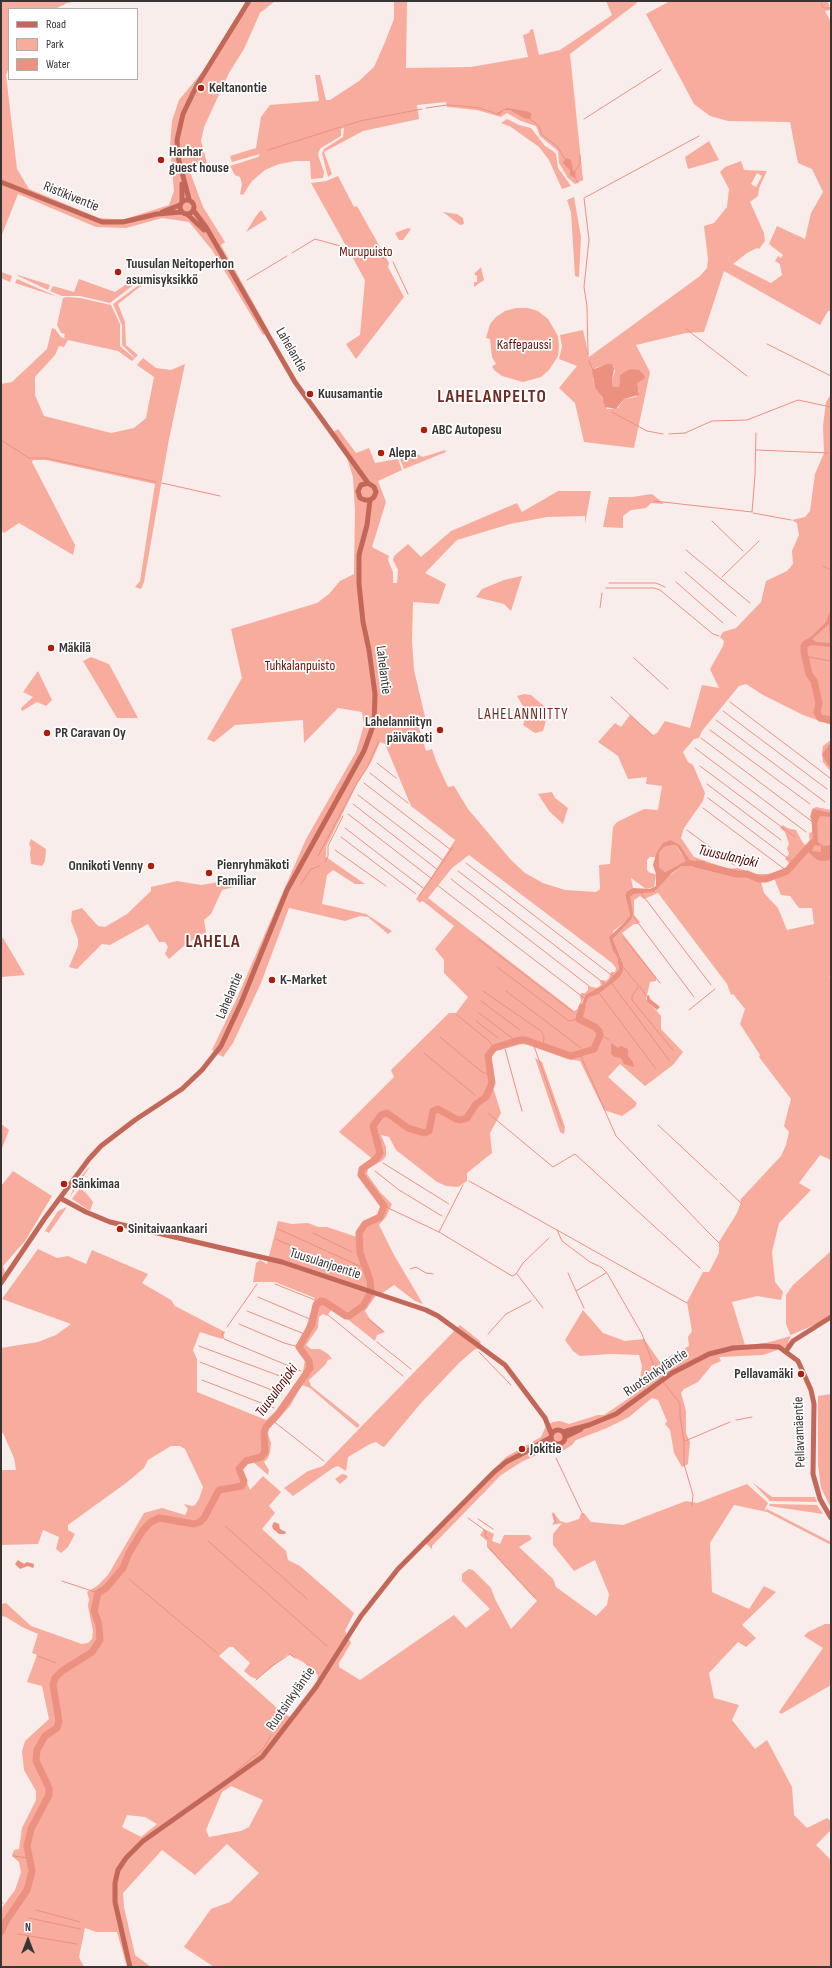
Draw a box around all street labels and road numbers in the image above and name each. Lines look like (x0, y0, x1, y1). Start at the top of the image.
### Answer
street label: Ristikiventie (41, 178, 101, 216)
street label: Lahelantie (272, 325, 310, 375)
street label: Lahelantie (372, 645, 394, 695)
street label: Lahelantie (213, 970, 247, 1022)
street label: Tuusulanjoentie (287, 1245, 363, 1283)
street label: Ruotsinkyläntie (621, 1346, 691, 1400)
street label: Pellavamäentie (790, 1396, 810, 1468)
street label: Ruotsinkyläntie (263, 1664, 319, 1734)

